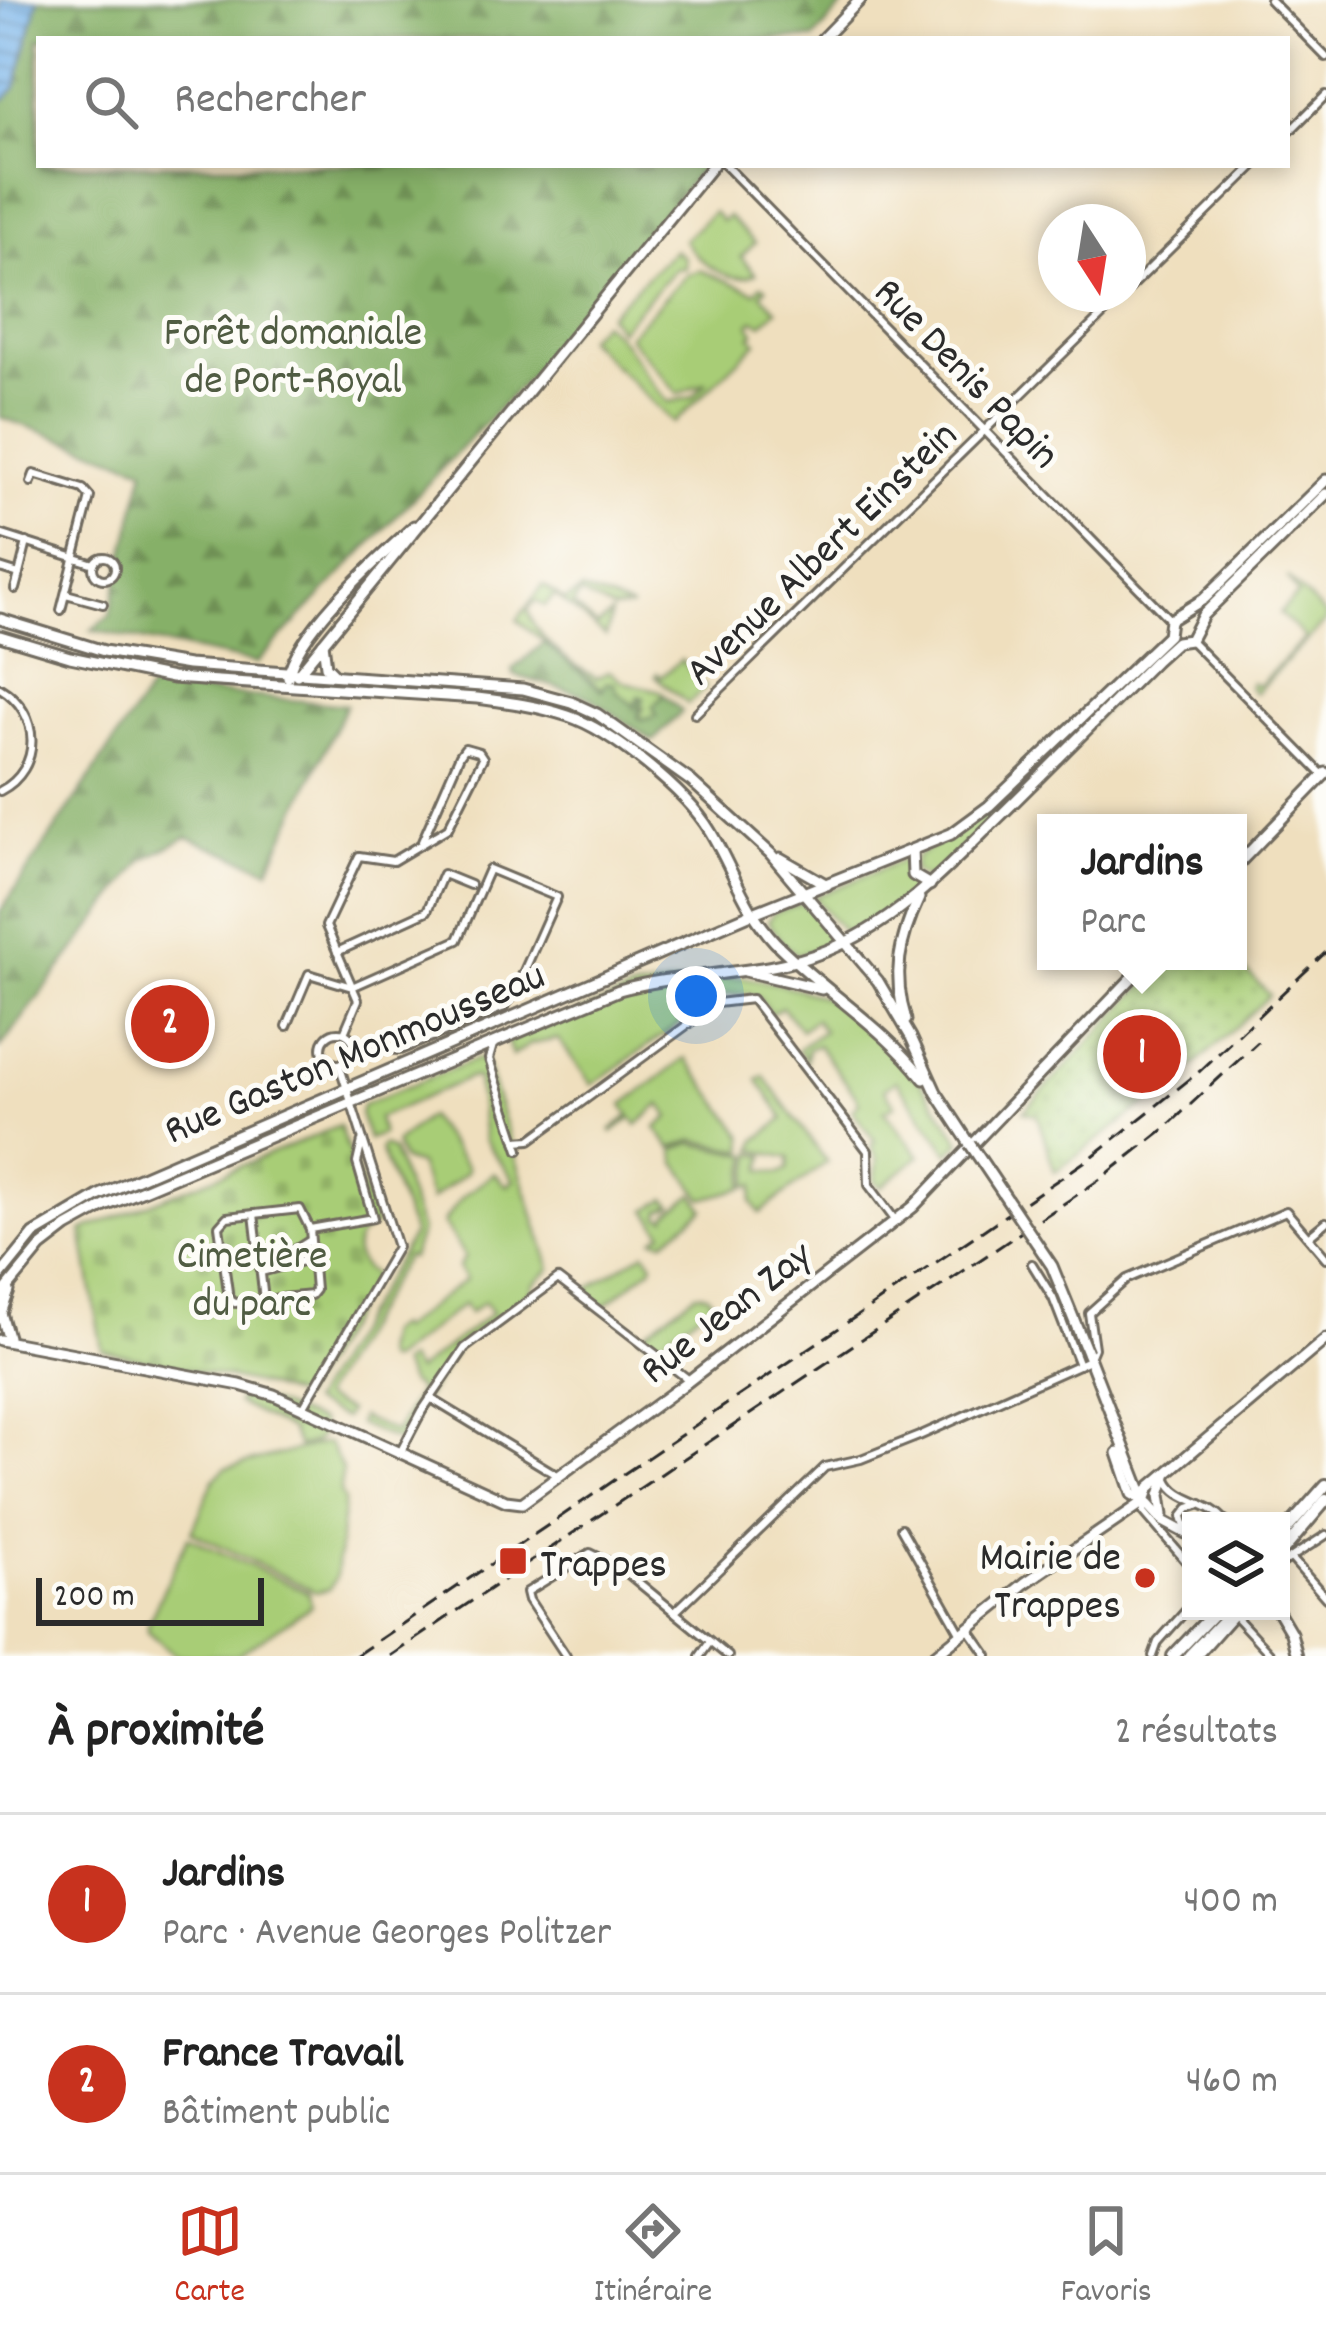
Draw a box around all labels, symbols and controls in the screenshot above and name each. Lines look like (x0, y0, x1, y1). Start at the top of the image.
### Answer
search box (36, 36, 1290, 168)
icon: search (78, 69, 144, 135)
text: Rechercher (174, 70, 366, 134)
north arrow (1038, 204, 1146, 312)
street label: Rue Denis Papin (857, 266, 1071, 485)
park label: Forêt domaniale de Port-Royal (164, 306, 422, 414)
street label: Avenue Albert Einstein (674, 410, 974, 703)
popup (1037, 814, 1247, 970)
text: Jardins (1080, 833, 1204, 897)
text: Parc (1080, 897, 1147, 952)
street label: Rue Gaston Monmousseau (156, 949, 555, 1164)
your location (666, 966, 726, 1026)
pin: 2 (131, 979, 209, 1069)
pin: 1 (1103, 1009, 1181, 1099)
street label: Rue Jean Zay (629, 1228, 828, 1402)
park label: Cimetière du parc (176, 1229, 328, 1337)
map controls (1182, 1512, 1290, 1620)
button: layers (1182, 1512, 1290, 1620)
place label: Mairie de Trappes (979, 1531, 1121, 1639)
place label: Trappes (540, 1538, 667, 1598)
marker: Trappes (497, 1545, 529, 1577)
marker: Mairie de Trappes (1132, 1565, 1158, 1591)
scale bar (36, 1572, 264, 1625)
text: 200 m (54, 1575, 135, 1622)
text: À proximité (48, 1698, 265, 1770)
text: 2 résultats (1115, 1707, 1278, 1762)
text: Jardins (162, 1844, 285, 1908)
text: 1 (83, 1876, 91, 1931)
text: 400 m (1184, 1876, 1278, 1931)
text: Parc · Avenue Georges Politzer (162, 1908, 611, 1963)
text: France Travail (162, 2024, 403, 2088)
text: 2 (78, 2056, 96, 2111)
text: 460 m (1186, 2056, 1278, 2111)
text: Bâtiment public (162, 2088, 391, 2143)
tab: Carte (174, 2198, 245, 2317)
tab: Itinéraire (594, 2198, 712, 2317)
tab: Favoris (1061, 2198, 1152, 2317)

